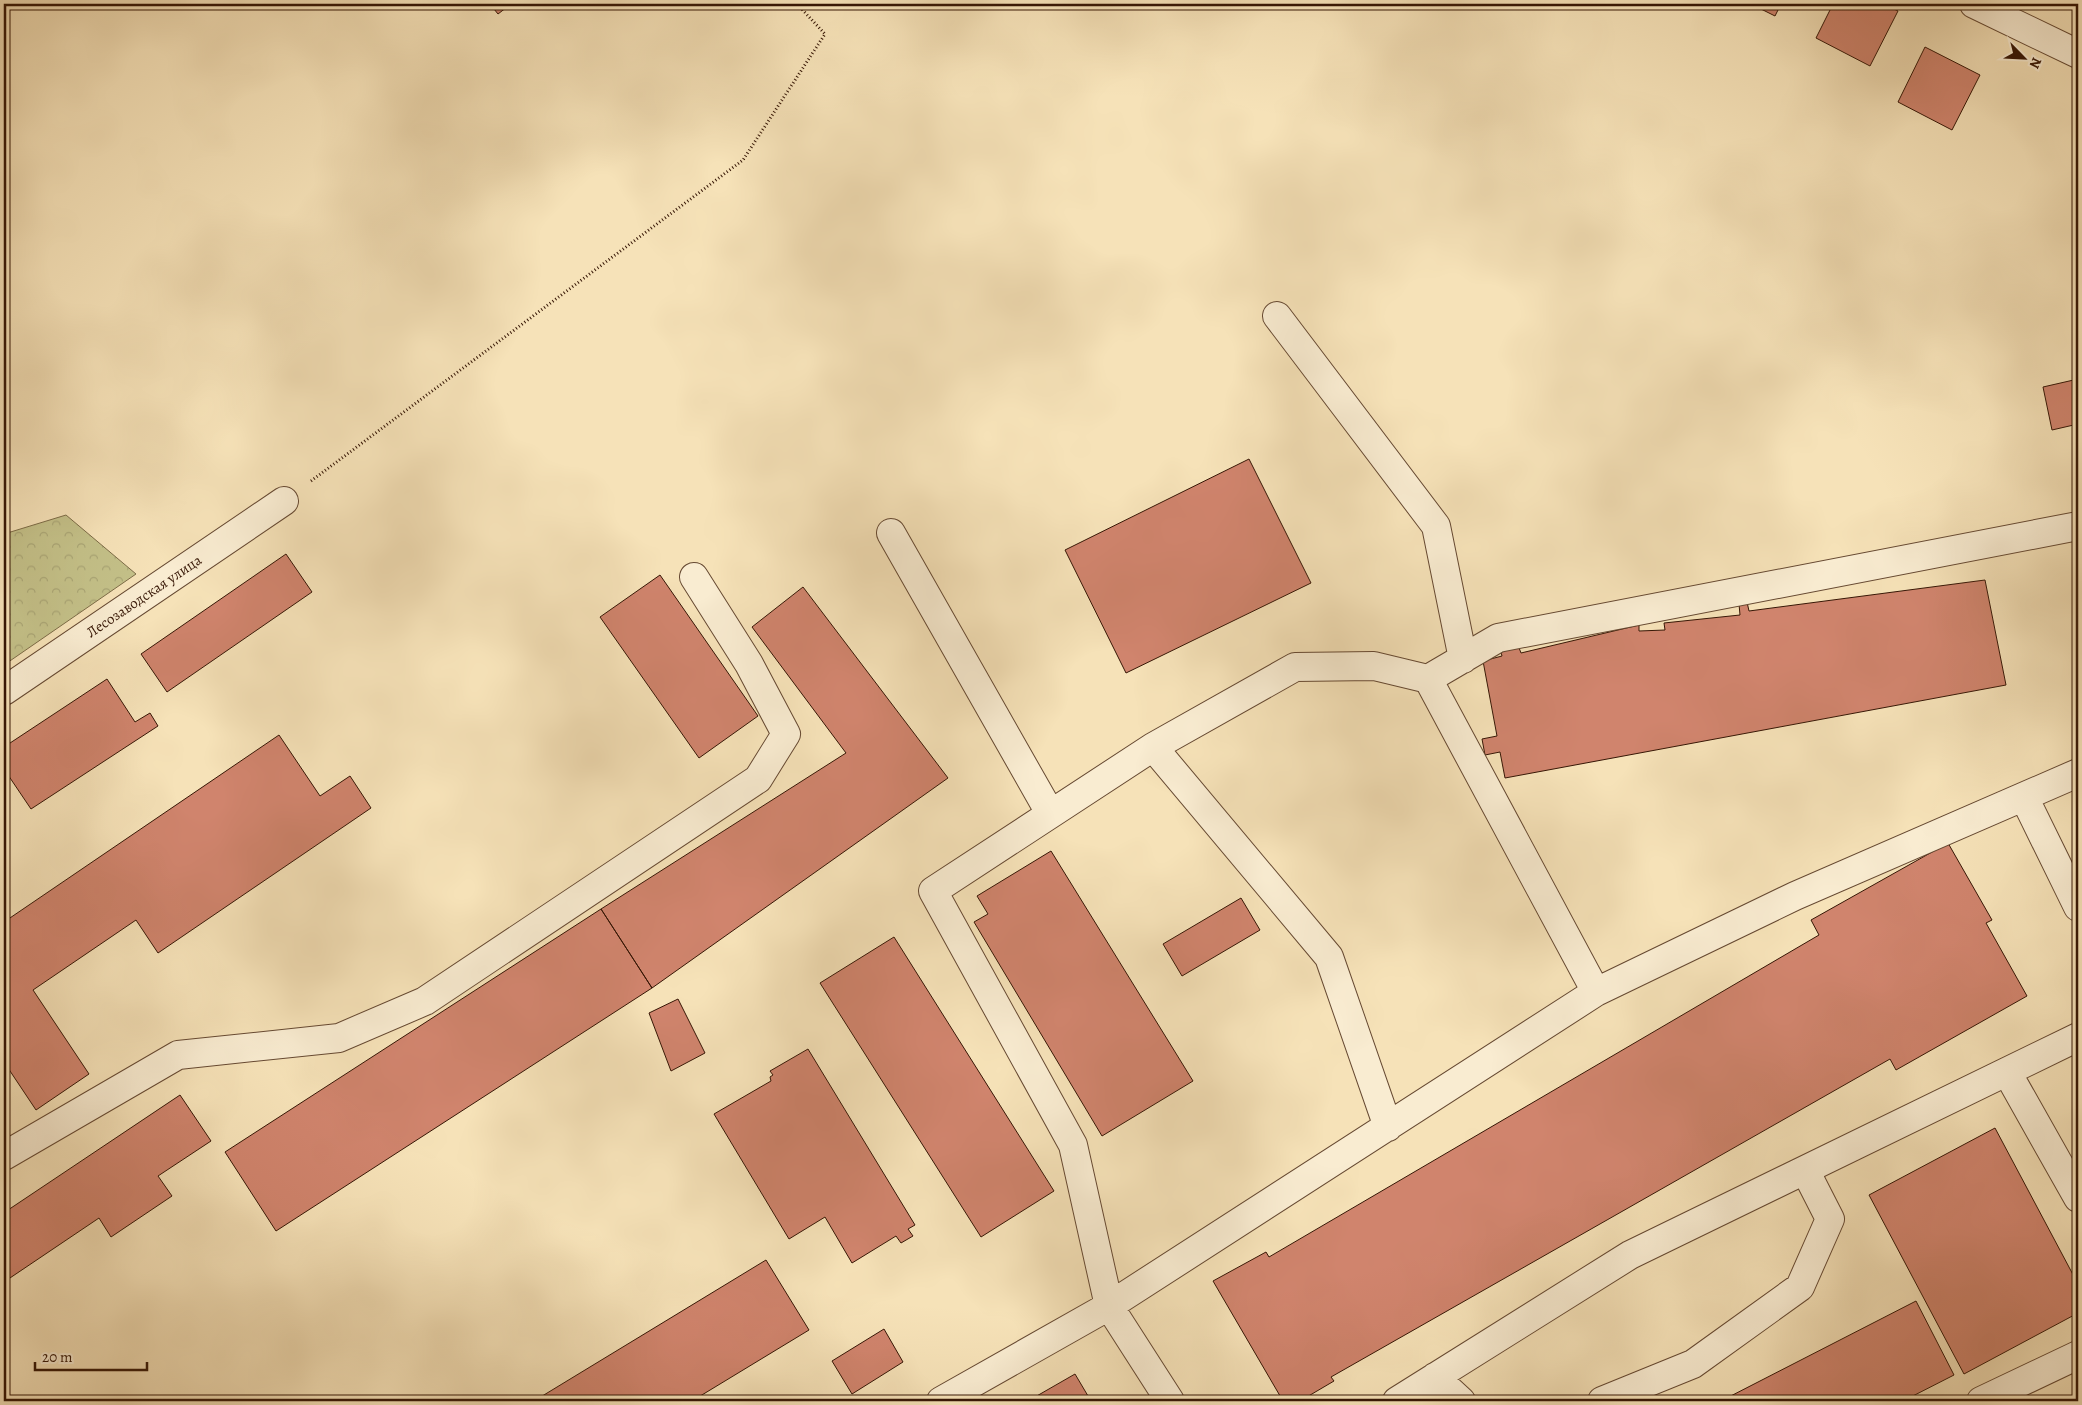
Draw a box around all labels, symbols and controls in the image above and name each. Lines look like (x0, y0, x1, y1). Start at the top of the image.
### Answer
north arrow (2000, 32, 2050, 82)
text: N (2025, 55, 2046, 72)
street label: Лесозаводская улица (82, 550, 206, 642)
scale bar (35, 1340, 148, 1372)
text: 20 m (42, 1347, 73, 1367)

